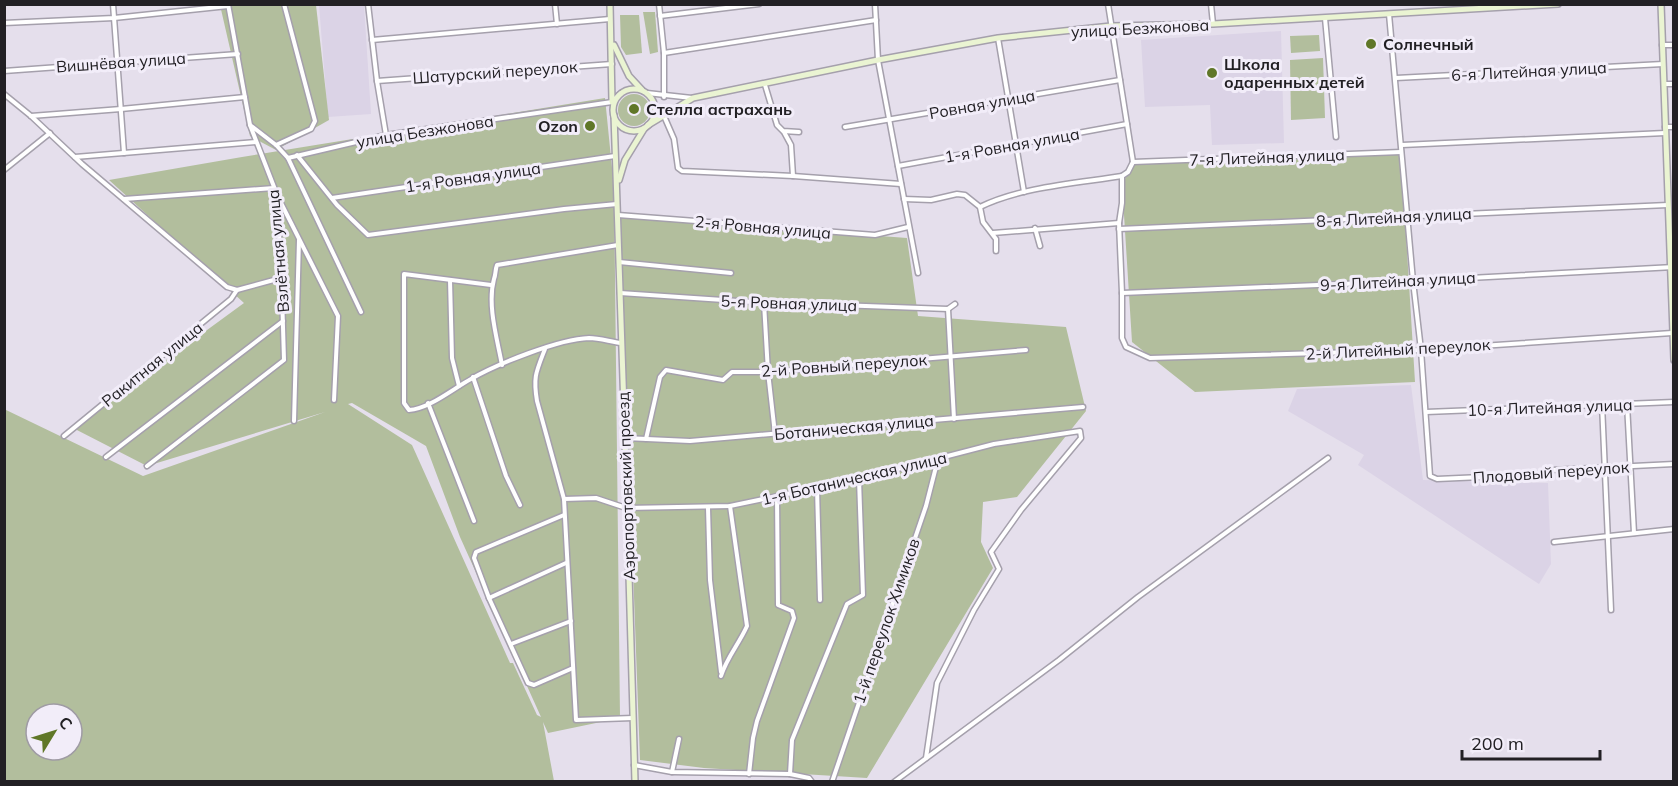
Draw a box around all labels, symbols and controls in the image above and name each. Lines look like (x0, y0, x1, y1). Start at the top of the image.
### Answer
street label: улица Безжонова (1070, 14, 1210, 42)
place label: Солнечный (1383, 34, 1474, 54)
marker: Солнечный (1364, 37, 1378, 51)
street label: Вишнёвая улица (55, 47, 187, 77)
place label: Школа одаренных детей (1224, 54, 1365, 92)
street label: Шатурский переулок (412, 56, 578, 88)
street label: 6-я Литейная улица (1451, 57, 1607, 85)
marker: Школа одаренных детей (1205, 66, 1219, 80)
street label: Ровная улица (927, 85, 1037, 123)
place label: Стелла астрахань (646, 99, 792, 119)
marker: Стелла астрахань (627, 102, 641, 116)
street label: улица Безжонова (355, 110, 495, 152)
place label: Ozon (538, 116, 578, 136)
marker: Ozon (583, 119, 597, 133)
street label: 1-я Ровная улица (943, 123, 1081, 167)
street label: 7-я Литейная улица (1189, 144, 1345, 170)
street label: 1-я Ровная улица (404, 158, 542, 196)
street label: Взлётная улица (263, 189, 293, 313)
street label: 8-я Литейная улица (1316, 203, 1472, 231)
street label: 2-я Ровная улица (694, 211, 832, 243)
street label: 9-я Литейная улица (1320, 267, 1476, 295)
street label: 5-я Ровная улица (720, 291, 858, 315)
street label: Ракитная улица (97, 317, 207, 411)
street label: 2-й Литейный переулок (1305, 334, 1491, 364)
street label: 2-й Ровный переулок (760, 349, 928, 381)
street label: Аэропортовский проезд (613, 391, 639, 581)
street label: 10-я Литейная улица (1467, 394, 1633, 420)
street label: Ботаническая улица (773, 410, 935, 444)
street label: 1-я Ботаническая улица (759, 447, 949, 509)
street label: Плодовый переулок (1472, 457, 1630, 487)
street label: 1-й переулок Химиков (848, 536, 924, 706)
north arrow (24, 702, 84, 762)
text: С (55, 712, 77, 733)
scale bar (1462, 723, 1600, 761)
text: 200 m (1471, 732, 1524, 755)

